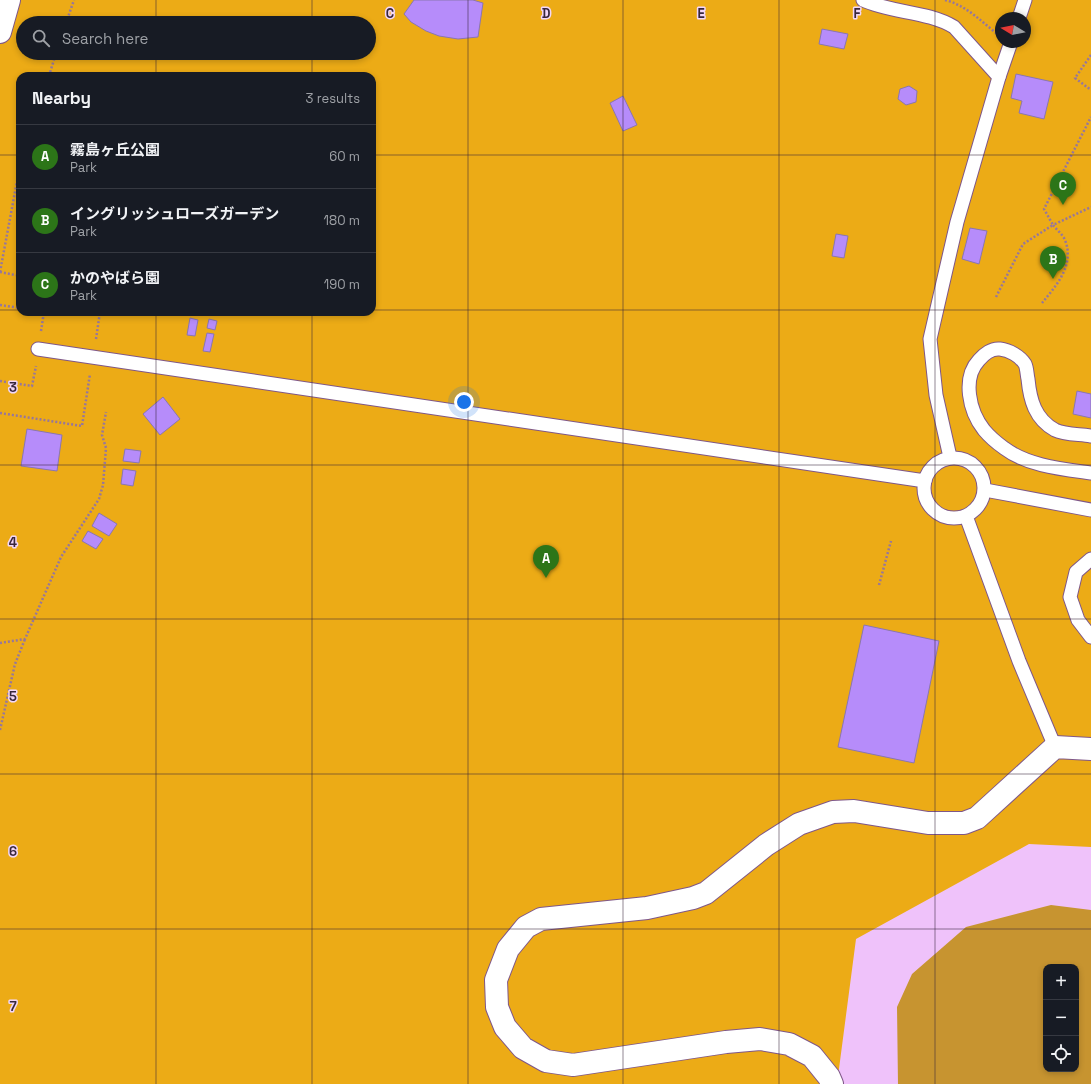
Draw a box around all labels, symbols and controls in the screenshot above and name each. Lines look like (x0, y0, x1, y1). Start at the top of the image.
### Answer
text: C (386, 5, 394, 22)
text: D (542, 5, 551, 22)
text: E (697, 5, 705, 22)
text: F (854, 5, 861, 22)
north arrow (995, 12, 1031, 48)
search box (16, 16, 376, 60)
icon: search (30, 27, 52, 49)
text: Search here (62, 29, 148, 48)
text: Nearby (32, 87, 91, 109)
text: 3 results (306, 90, 360, 107)
text: 霧島ヶ丘公園 (70, 140, 160, 159)
text: A (41, 148, 49, 165)
text: 60 m (329, 148, 360, 165)
text: Park (70, 159, 97, 176)
pin: C (1050, 172, 1076, 205)
text: イングリッシュローズガーデン (70, 204, 279, 223)
text: B (41, 212, 49, 229)
text: 180 m (324, 212, 360, 229)
text: Park (70, 223, 97, 240)
pin: B (1040, 246, 1066, 279)
text: かのやばら園 (70, 268, 160, 287)
text: C (41, 276, 49, 293)
text: 190 m (324, 276, 360, 293)
text: Park (70, 287, 97, 304)
text: 3 (9, 379, 17, 396)
your location (454, 392, 474, 412)
text: 4 (9, 534, 17, 551)
pin: A (533, 545, 559, 578)
text: 5 (9, 688, 17, 705)
text: 6 (9, 843, 17, 860)
map controls (1043, 964, 1079, 1072)
button: + (1043, 964, 1079, 1000)
text: 7 (9, 998, 17, 1015)
button: − (1043, 1000, 1079, 1036)
button: locate (1043, 1036, 1079, 1072)

